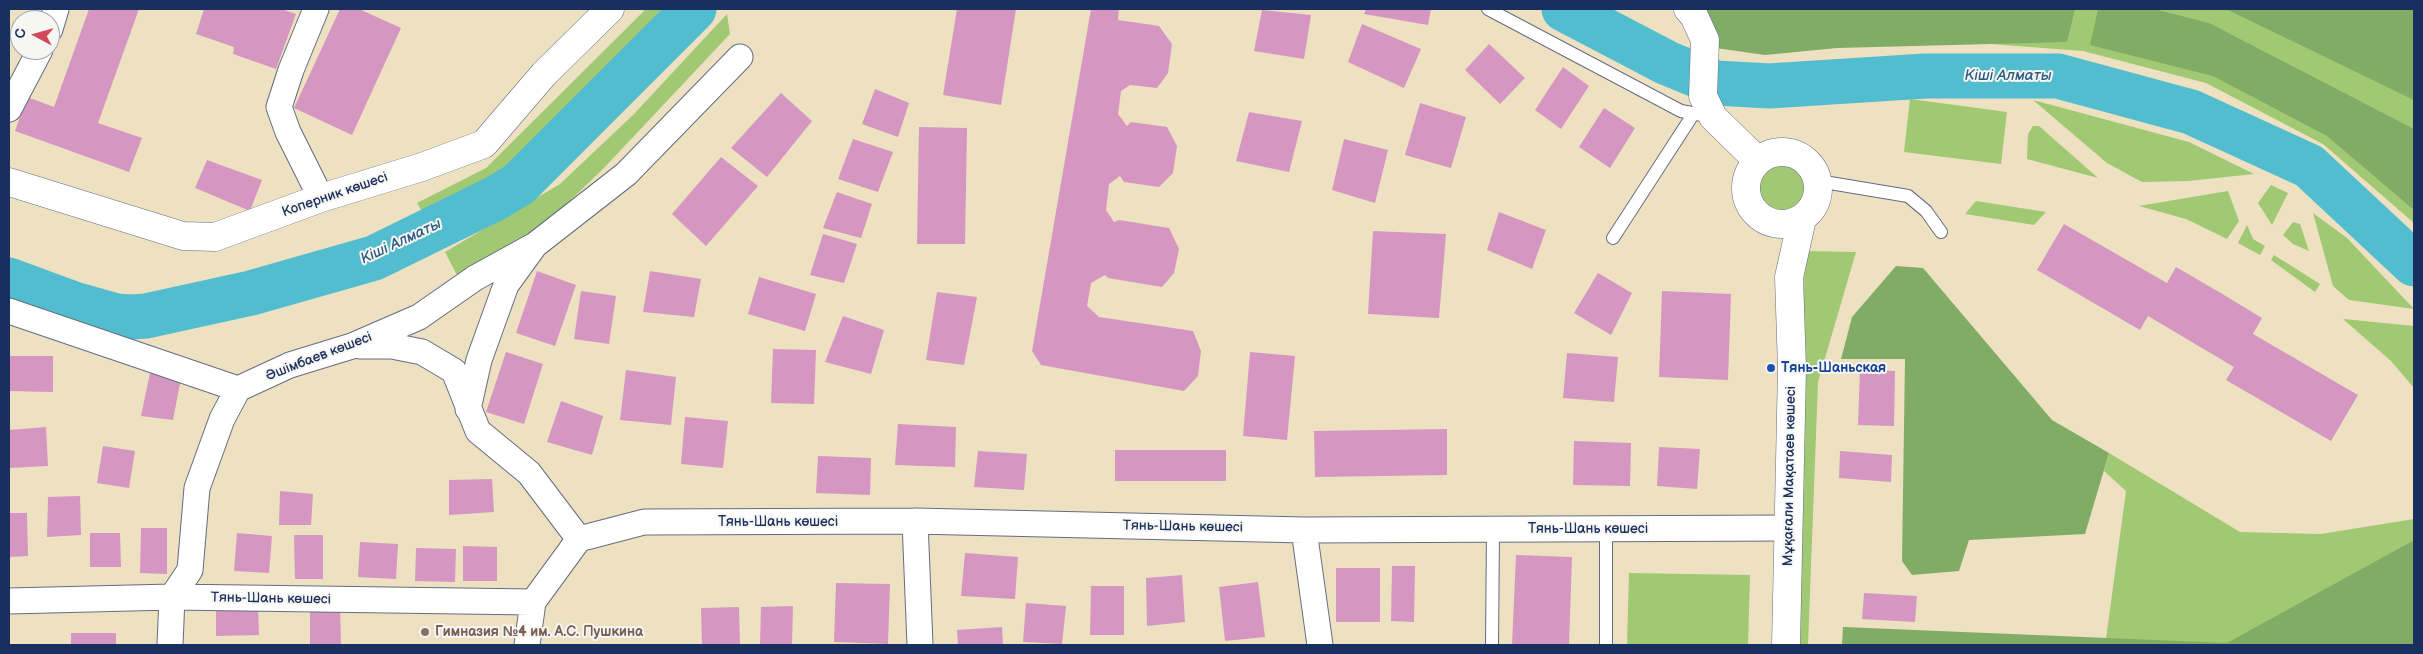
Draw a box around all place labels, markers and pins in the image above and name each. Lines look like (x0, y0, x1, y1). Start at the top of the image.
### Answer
place label: Тянь-Шаньская (1781, 360, 1886, 376)
marker: Тянь-Шаньская (1765, 362, 1777, 374)
place label: Гимназия №4 им. А.С. Пушкина (435, 624, 643, 640)
marker: Гимназия №4 им. А.С. Пушкина (419, 626, 431, 638)

